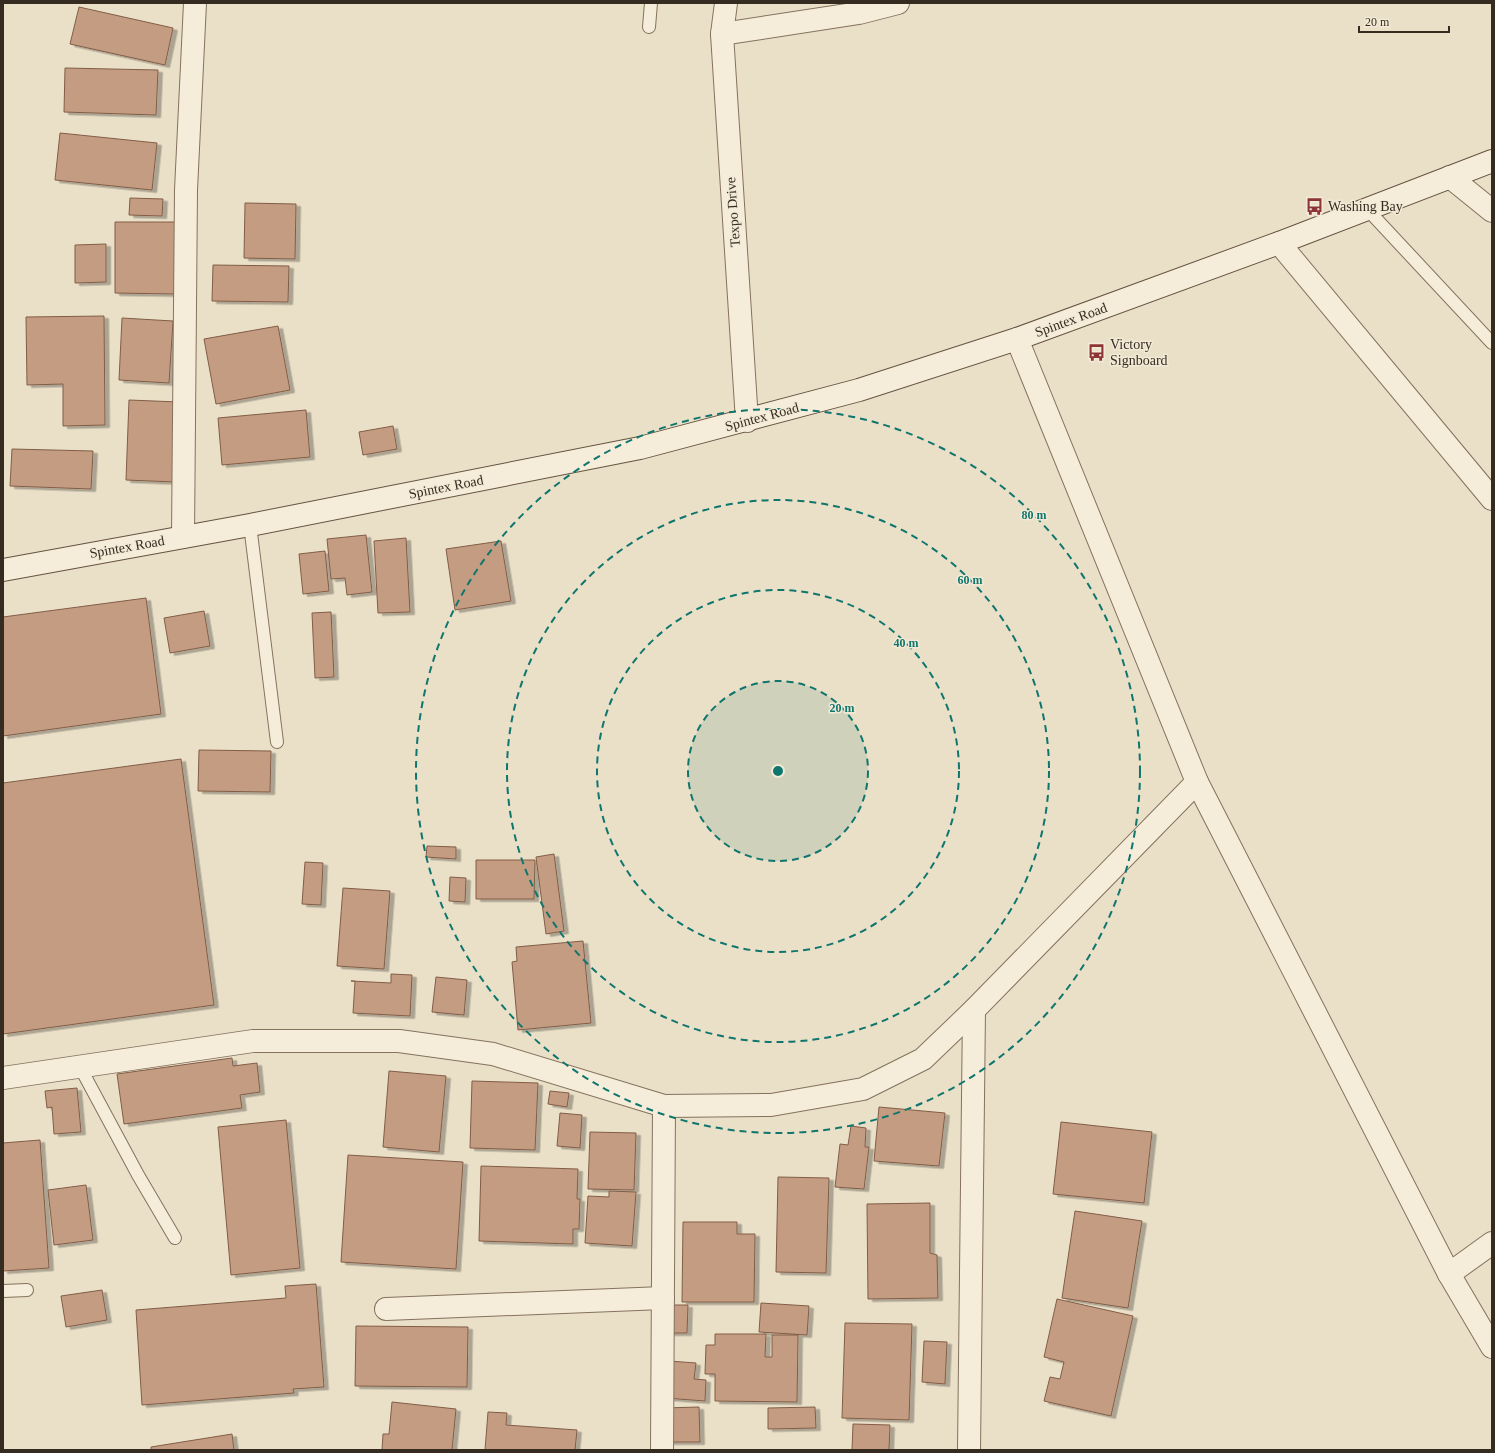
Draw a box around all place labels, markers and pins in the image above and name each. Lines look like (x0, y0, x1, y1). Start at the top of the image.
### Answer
bus stop icon: Washing Bay (1305, 196, 1325, 216)
place label: Washing Bay (1328, 199, 1403, 214)
place label: Victory Signboard (1110, 337, 1168, 368)
bus stop icon: Victory Signboard (1087, 342, 1107, 362)
centre of rings (771, 764, 785, 778)

